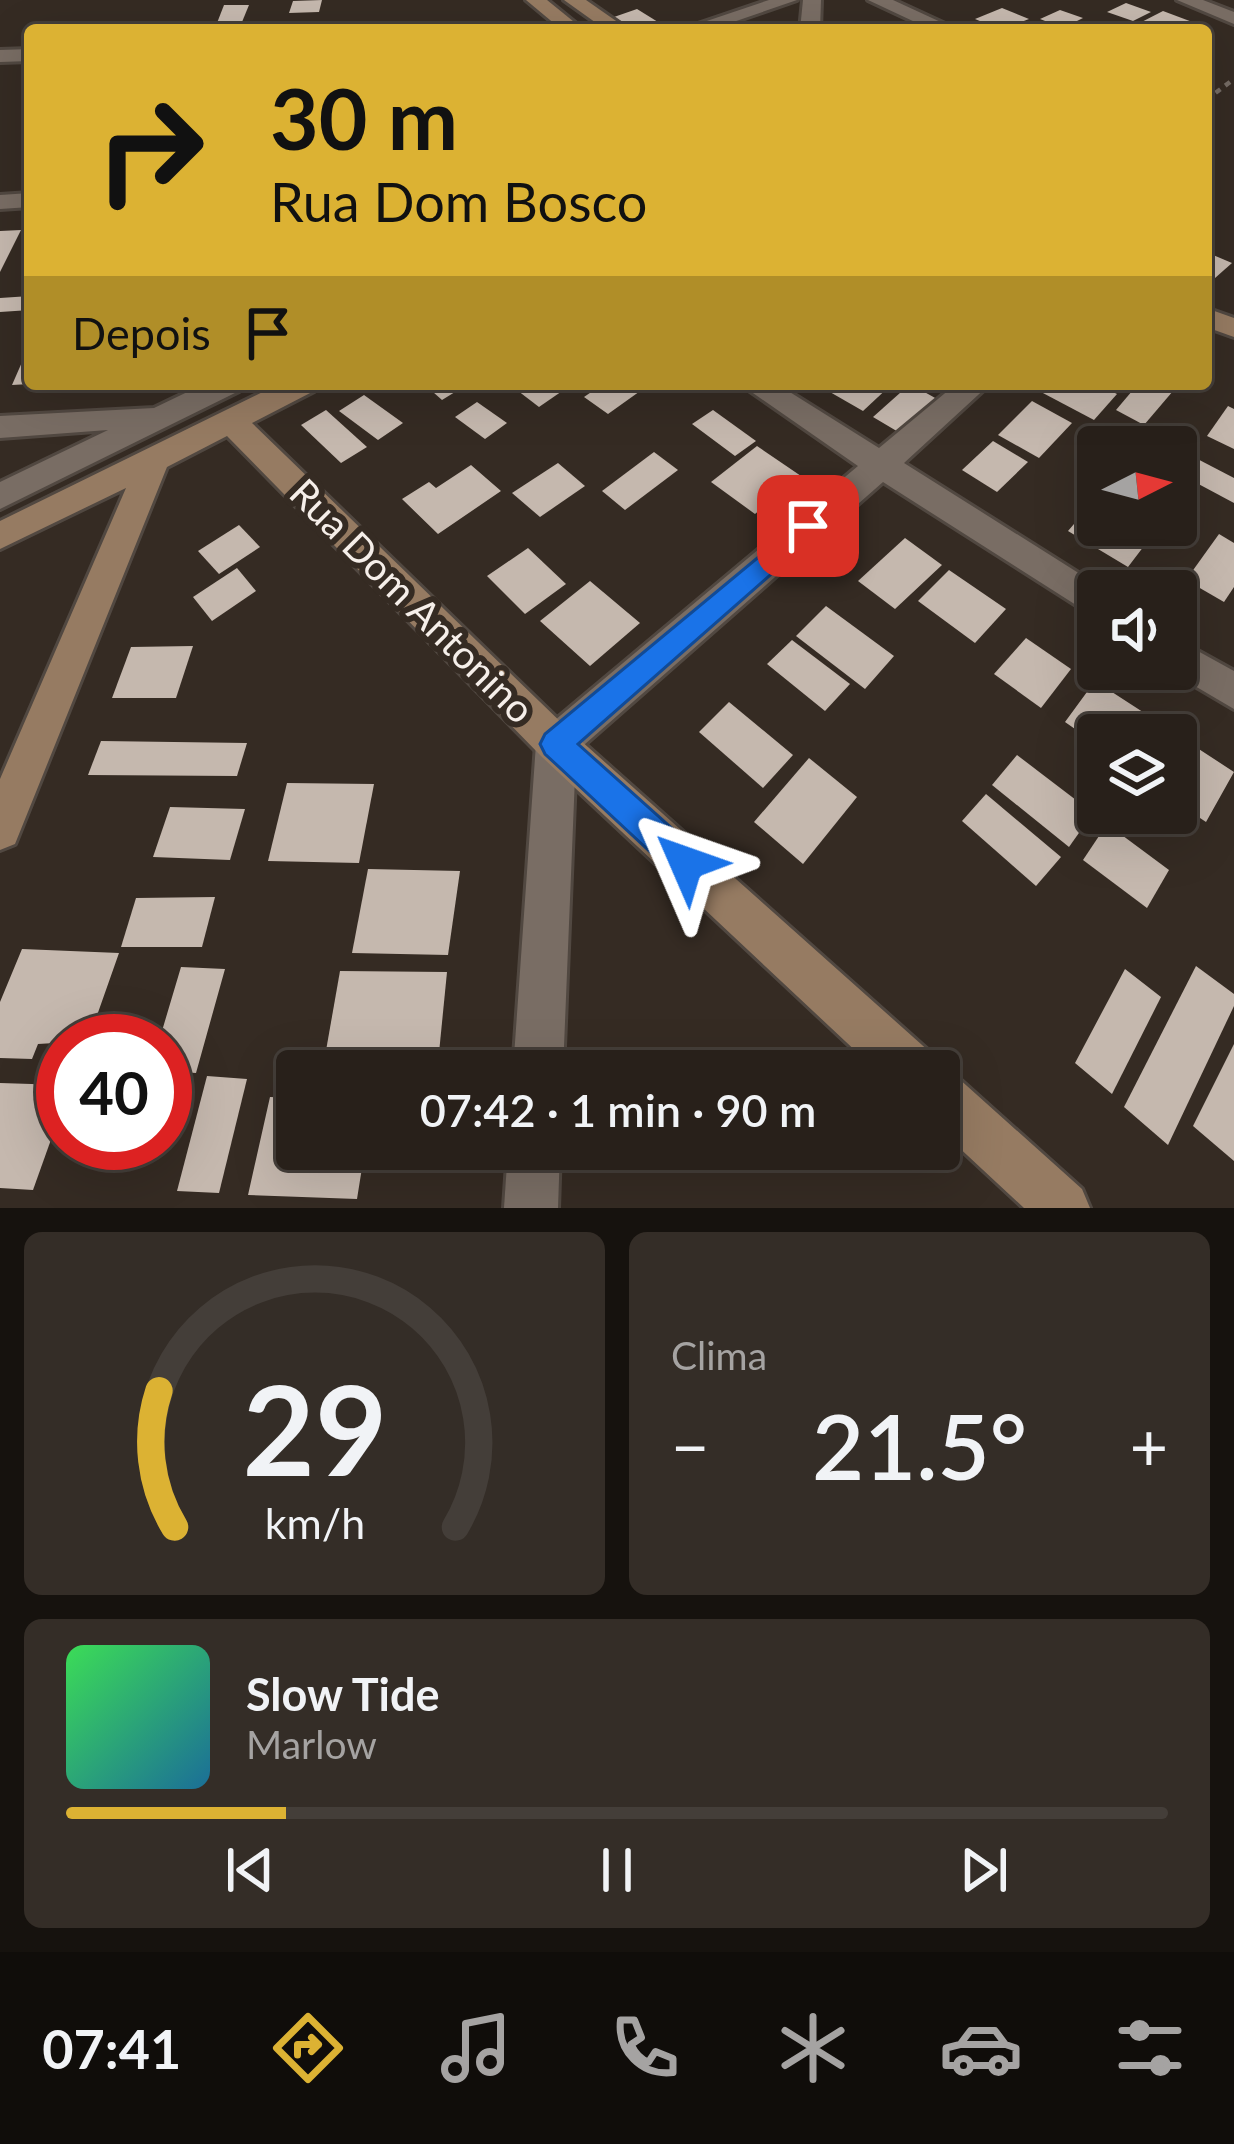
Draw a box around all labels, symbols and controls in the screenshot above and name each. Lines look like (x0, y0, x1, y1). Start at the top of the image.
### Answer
text: 30 m (270, 67, 458, 168)
icon: right (72, 72, 228, 228)
text: Rua Dom Bosco (270, 169, 647, 234)
icon: arrive (235, 300, 301, 366)
text: Depois (72, 306, 211, 360)
north arrow (1077, 426, 1197, 546)
map controls (1077, 426, 1197, 834)
street label: Rua Dom Antonino (281, 469, 544, 732)
pin (757, 475, 859, 577)
icon: arrive (775, 493, 841, 559)
button: sound (1077, 570, 1197, 690)
button: layers (1077, 714, 1197, 834)
position arrow (623, 800, 749, 926)
speed limit sign: 40 (36, 1014, 192, 1170)
text: 07:42 · 1 min · 90 m (420, 1083, 816, 1137)
text: Clima (671, 1332, 767, 1378)
text: 29 (242, 1353, 387, 1503)
text: 21.5° (812, 1391, 1027, 1499)
text: − (671, 1406, 709, 1485)
text: + (1130, 1406, 1168, 1485)
text: km/h (264, 1496, 365, 1547)
text: Slow Tide (246, 1667, 440, 1721)
text: Marlow (246, 1721, 377, 1767)
icon: previous (217, 1837, 283, 1903)
icon: pause (584, 1837, 650, 1903)
icon: next (951, 1837, 1017, 1903)
icon: directions (266, 2006, 350, 2090)
icon: music (434, 2006, 518, 2090)
icon: phone (603, 2006, 687, 2090)
icon: climate (771, 2006, 855, 2090)
icon: car (939, 2006, 1023, 2090)
icon: filters (1108, 2006, 1192, 2090)
text: 07:41 (42, 2016, 181, 2081)

